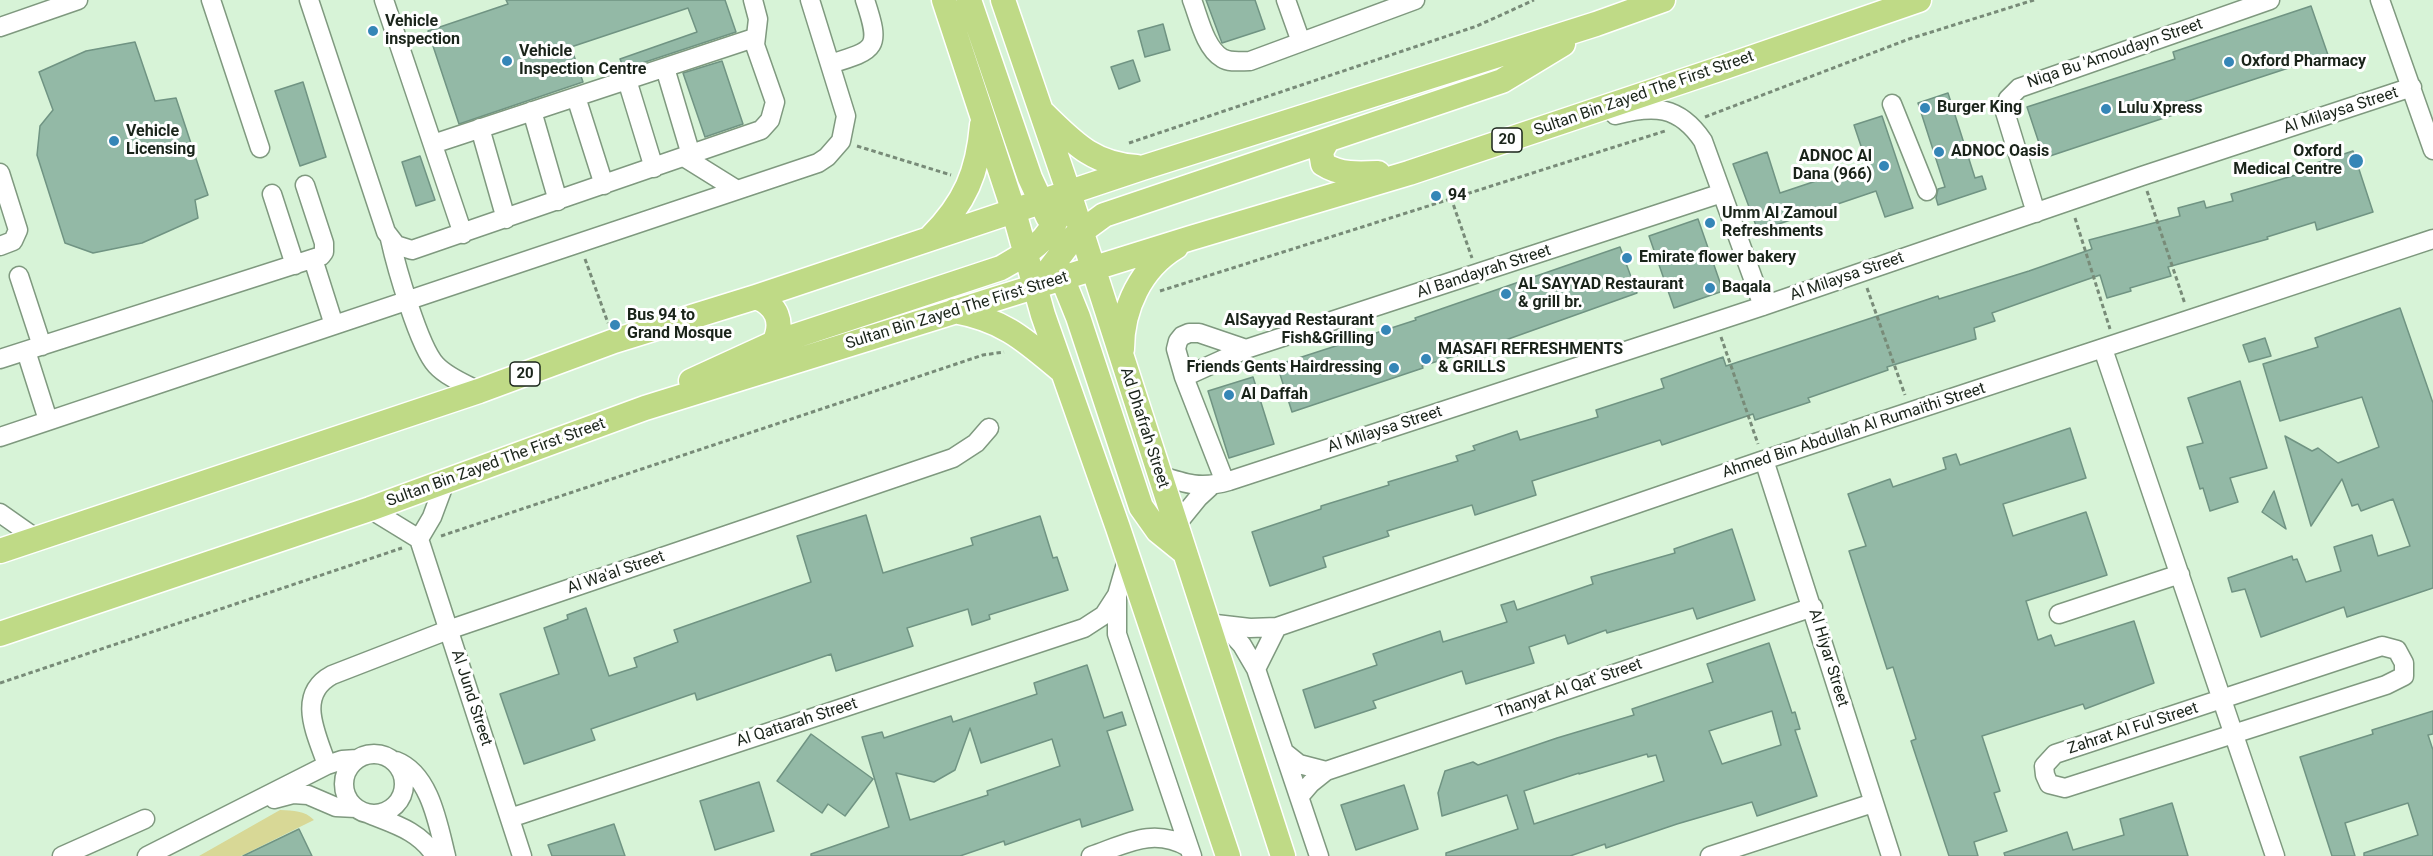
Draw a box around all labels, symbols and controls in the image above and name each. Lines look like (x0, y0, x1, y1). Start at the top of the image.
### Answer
place label: Vehicle inspection (385, 12, 460, 50)
street label: Niqa Bu 'Amoudayn Street (2025, 15, 2205, 93)
marker: Vehicle inspection (366, 24, 380, 38)
place label: Vehicle Inspection Centre (519, 42, 646, 80)
street label: Sultan Bin Zayed The First Street (1531, 47, 1757, 141)
place label: Oxford Pharmacy (2241, 52, 2366, 72)
marker: Vehicle Inspection Centre (500, 54, 514, 68)
marker: Oxford Pharmacy (2222, 55, 2236, 69)
street label: Al Milaysa Street (2281, 83, 2401, 139)
place label: Burger King (1937, 98, 2022, 118)
place label: Lulu Xpress (2118, 99, 2203, 119)
marker: Burger King (1918, 101, 1932, 115)
marker: Lulu Xpress (2099, 102, 2113, 116)
place label: Vehicle Licensing (126, 122, 195, 160)
road number: 20 (1492, 128, 1522, 152)
marker: Vehicle Licensing (107, 134, 121, 148)
place label: ADNOC Oasis (1951, 142, 2049, 162)
place label: Oxford Medical Centre (2233, 142, 2342, 180)
marker: ADNOC Oasis (1932, 145, 1946, 159)
place label: ADNOC Al Dana (966) (1793, 147, 1872, 185)
marker: Oxford Medical Centre (2347, 152, 2365, 170)
marker: ADNOC Al Dana (966) (1877, 159, 1891, 173)
place label: 94 (1448, 186, 1466, 206)
marker: 94 (1429, 189, 1443, 203)
place label: Umm Al Zamoul Refreshments (1722, 204, 1838, 242)
marker: Umm Al Zamoul Refreshments (1703, 216, 1717, 230)
street label: Al Bandayrah Street (1415, 241, 1553, 303)
place label: Emirate flower bakery (1639, 248, 1796, 268)
street label: Al Milaysa Street (1787, 248, 1907, 306)
marker: Emirate flower bakery (1620, 251, 1634, 265)
street label: Sultan Bin Zayed The First Street (844, 268, 1070, 354)
place label: AL SAYYAD Restaurant & grill br. (1518, 275, 1684, 313)
place label: Baqala (1722, 278, 1771, 298)
marker: Baqala (1703, 281, 1717, 295)
marker: AL SAYYAD Restaurant & grill br. (1499, 287, 1513, 301)
place label: Bus 94 to Grand Mosque (627, 306, 732, 344)
place label: AlSayyad Restaurant Fish&Grilling (1225, 311, 1374, 349)
marker: Bus 94 to Grand Mosque (608, 318, 622, 332)
marker: AlSayyad Restaurant Fish&Grilling (1379, 323, 1393, 337)
place label: MASAFI REFRESHMENTS & GRILLS (1438, 340, 1623, 378)
marker: MASAFI REFRESHMENTS & GRILLS (1419, 352, 1433, 366)
place label: Friends Gents Hairdressing (1186, 358, 1382, 378)
marker: Friends Gents Hairdressing (1387, 361, 1401, 375)
road number: 20 (510, 362, 540, 386)
street label: Ad Dhafrah Street (1115, 365, 1173, 491)
street label: Ahmed Bin Abdullah Al Rumaithi Street (1720, 379, 1988, 483)
place label: Al Daffah (1241, 385, 1308, 405)
marker: Al Daffah (1222, 388, 1236, 402)
street label: Al Milaysa Street (1325, 402, 1445, 458)
street label: Sultan Bin Zayed The First Street (384, 414, 608, 512)
street label: Al Wa'al Street (565, 547, 667, 599)
street label: Al Hiyar Street (1804, 607, 1852, 709)
street label: Al Jund Street (446, 647, 496, 749)
street label: Thanyat Al Qat' Street (1493, 655, 1645, 723)
street label: Al Qattarah Street (734, 694, 860, 752)
street label: Zahrat Al Ful Street (2065, 699, 2201, 759)

